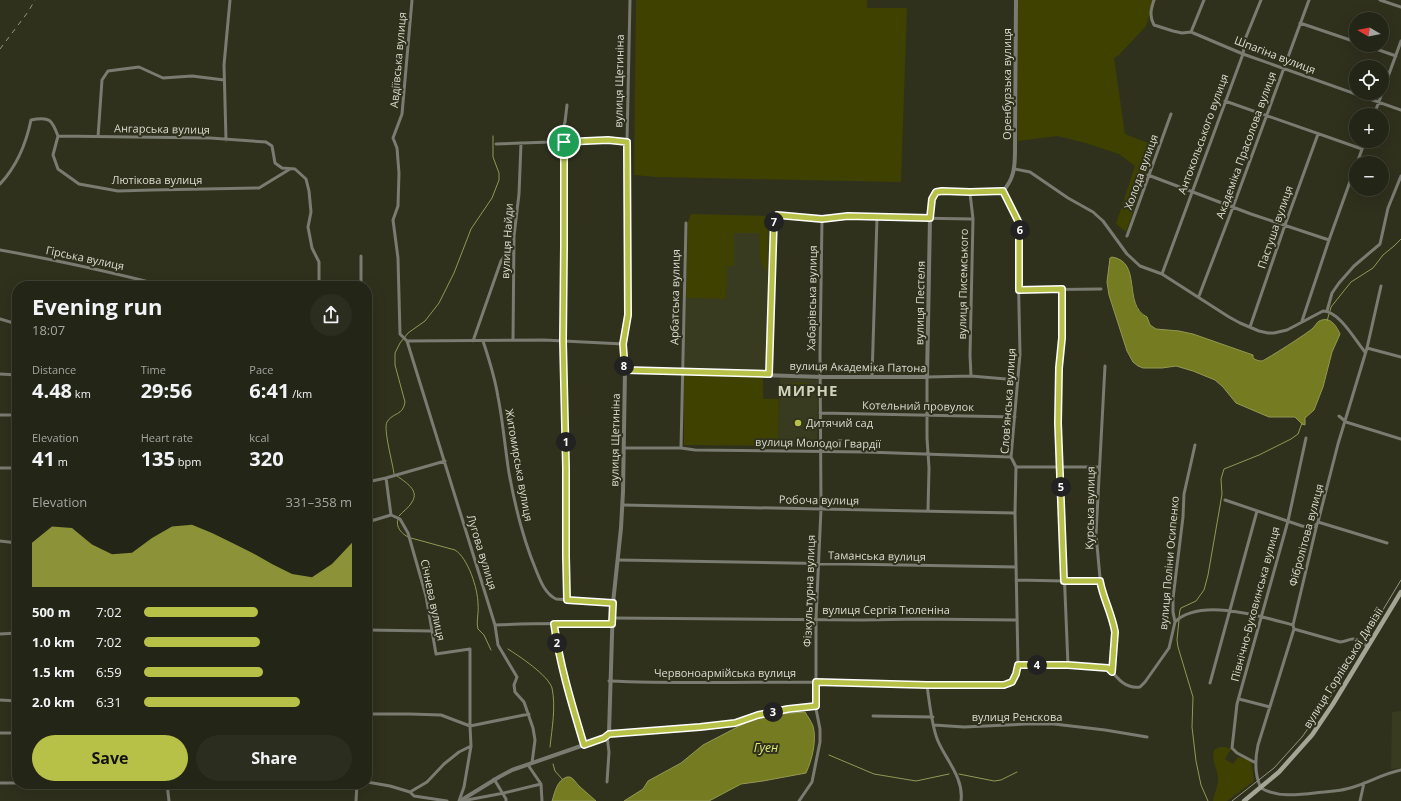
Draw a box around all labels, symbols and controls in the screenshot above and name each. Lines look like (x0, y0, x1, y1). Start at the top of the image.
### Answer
street label: Авдіївська вулиця (386, 12, 409, 108)
north arrow (1349, 12, 1389, 52)
map controls (1349, 12, 1389, 196)
street label: Оренбурзька вулиця (999, 28, 1014, 140)
street label: Шпагіна вулиця (1232, 32, 1318, 77)
street label: вулиця Щетиніна (610, 34, 627, 128)
button: locate (1349, 60, 1389, 100)
street label: Академіка Прасолова вулиця (1212, 69, 1279, 221)
street label: Антокольського вулиця (1174, 72, 1231, 196)
button: + (1349, 108, 1389, 148)
street label: Ангарська вулиця (114, 120, 210, 137)
pin (547, 125, 581, 159)
icon: arrive (553, 131, 575, 153)
street label: Холода вулиця (1120, 132, 1161, 212)
button: − (1349, 156, 1389, 196)
street label: Лютікова вулиця (112, 172, 202, 187)
street label: Пастуша вулиця (1253, 183, 1296, 270)
street label: вулиця Найди (497, 203, 516, 279)
pin: 7 (764, 212, 784, 232)
text: 7 (771, 214, 777, 229)
pin: 6 (1010, 220, 1030, 240)
text: 6 (1017, 222, 1023, 237)
street label: вулиця Писемського (954, 228, 971, 340)
street label: Гірська вулиця (45, 242, 126, 273)
street label: Хабарівська вулиця (803, 245, 820, 351)
street label: Арбатська вулиця (666, 249, 683, 345)
street label: вулиця Пестеля (911, 261, 928, 345)
text: Evening run (32, 291, 163, 321)
button: share (310, 294, 352, 336)
text: 18:07 (32, 321, 65, 339)
street label: Слов'янська вулиця (996, 348, 1019, 454)
pin: 8 (614, 356, 634, 376)
text: 8 (621, 358, 627, 373)
street label: вулиця Академіка Патона (790, 358, 926, 375)
text: Distance (32, 362, 76, 377)
text: Time (141, 362, 166, 377)
text: Pace (249, 362, 274, 377)
text: 4.48 (32, 377, 72, 404)
text: 29:56 (141, 377, 192, 404)
text: 6:41 (249, 377, 289, 404)
district label: МИРНЕ (778, 380, 838, 400)
text: km (72, 386, 91, 401)
text: /km (289, 386, 312, 401)
street label: вулиця Щетиніна (606, 393, 623, 487)
street label: Котельний провулок (862, 397, 974, 414)
street label: Житомирська вулиця (502, 407, 537, 523)
place label: Дитячий сад (806, 415, 874, 430)
marker: Дитячий сад (793, 418, 803, 428)
text: Elevation (32, 430, 79, 445)
text: Heart rate (141, 430, 193, 445)
text: kcal (249, 430, 269, 445)
pin: 1 (556, 432, 576, 452)
text: 1 (563, 434, 569, 449)
street label: вулиця Молодої Гвардії (755, 434, 881, 451)
text: 41 (32, 445, 55, 472)
text: 135 (141, 445, 175, 472)
text: 320 (249, 445, 284, 472)
text: m (55, 454, 68, 469)
text: bpm (175, 454, 201, 469)
street label: Курська вулиця (1081, 466, 1098, 550)
pin: 5 (1051, 477, 1071, 497)
text: 5 (1058, 479, 1064, 494)
street label: Фібролітова вулиця (1285, 482, 1326, 588)
street label: Робоча вулиця (779, 491, 859, 508)
text: Elevation (32, 493, 87, 511)
text: 331–358 m (285, 493, 352, 511)
street label: вулиця Поліни Осипенко (1155, 495, 1182, 631)
street label: Лугова вулиця (464, 512, 501, 591)
street label: Північно-Буковинська вулиця (1227, 525, 1282, 683)
street label: Фізкультурна вулиця (799, 535, 818, 647)
street label: Таманська вулиця (828, 547, 926, 564)
street label: Січнева вулиця (418, 558, 449, 642)
street label: вулиця Сергія Тюленіна (822, 602, 950, 617)
text: 500 m (32, 603, 70, 621)
text: 7:02 (96, 603, 122, 621)
street label: вулиця Горлівської Дивізії (1299, 604, 1386, 731)
text: 1.0 km (32, 633, 75, 651)
text: 7:02 (96, 633, 122, 651)
pin: 2 (547, 633, 567, 653)
text: 2 (554, 635, 560, 650)
pin: 4 (1027, 655, 1047, 675)
text: 4 (1034, 657, 1040, 672)
text: 1.5 km (32, 663, 75, 681)
text: 6:59 (96, 663, 122, 681)
street label: Червоноармійська вулиця (654, 665, 796, 680)
text: 2.0 km (32, 693, 75, 711)
text: 6:31 (96, 693, 122, 711)
pin: 3 (763, 702, 783, 722)
text: 3 (770, 704, 776, 719)
street label: вулиця Ренскова (972, 709, 1062, 724)
button: Save (32, 735, 188, 781)
button: Share (196, 735, 352, 781)
water label: Гуен (754, 739, 778, 756)

